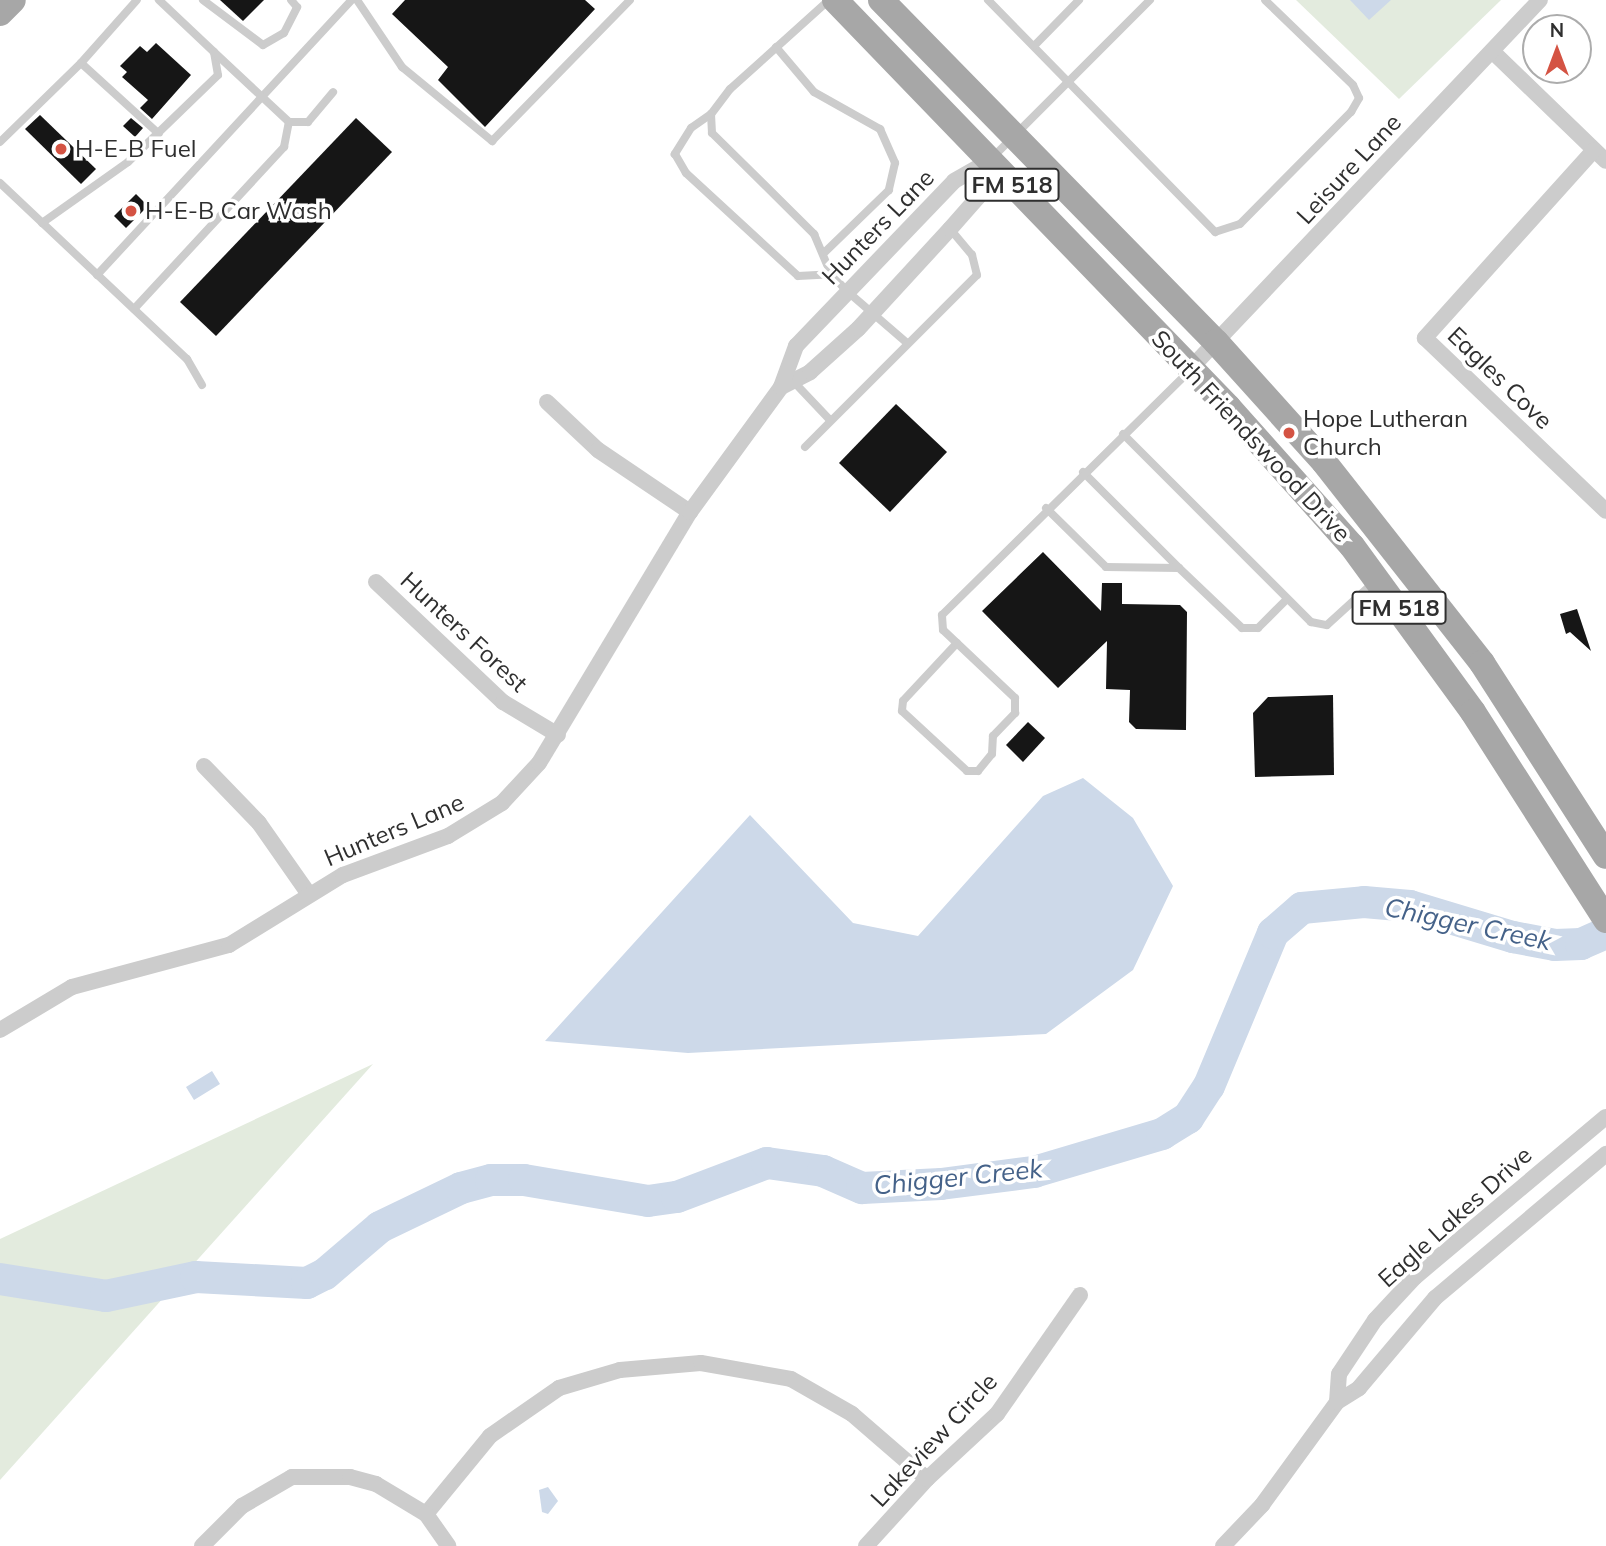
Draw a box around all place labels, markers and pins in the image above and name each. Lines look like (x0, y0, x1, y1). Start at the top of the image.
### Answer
place label: H-E-B Fuel (75, 135, 196, 163)
marker: H-E-B Fuel (53, 141, 69, 157)
place label: H-E-B Car Wash (145, 197, 332, 225)
marker: H-E-B Car Wash (123, 203, 139, 219)
place label: Hope Lutheran Church (1303, 405, 1468, 461)
marker: Hope Lutheran Church (1281, 425, 1297, 441)

